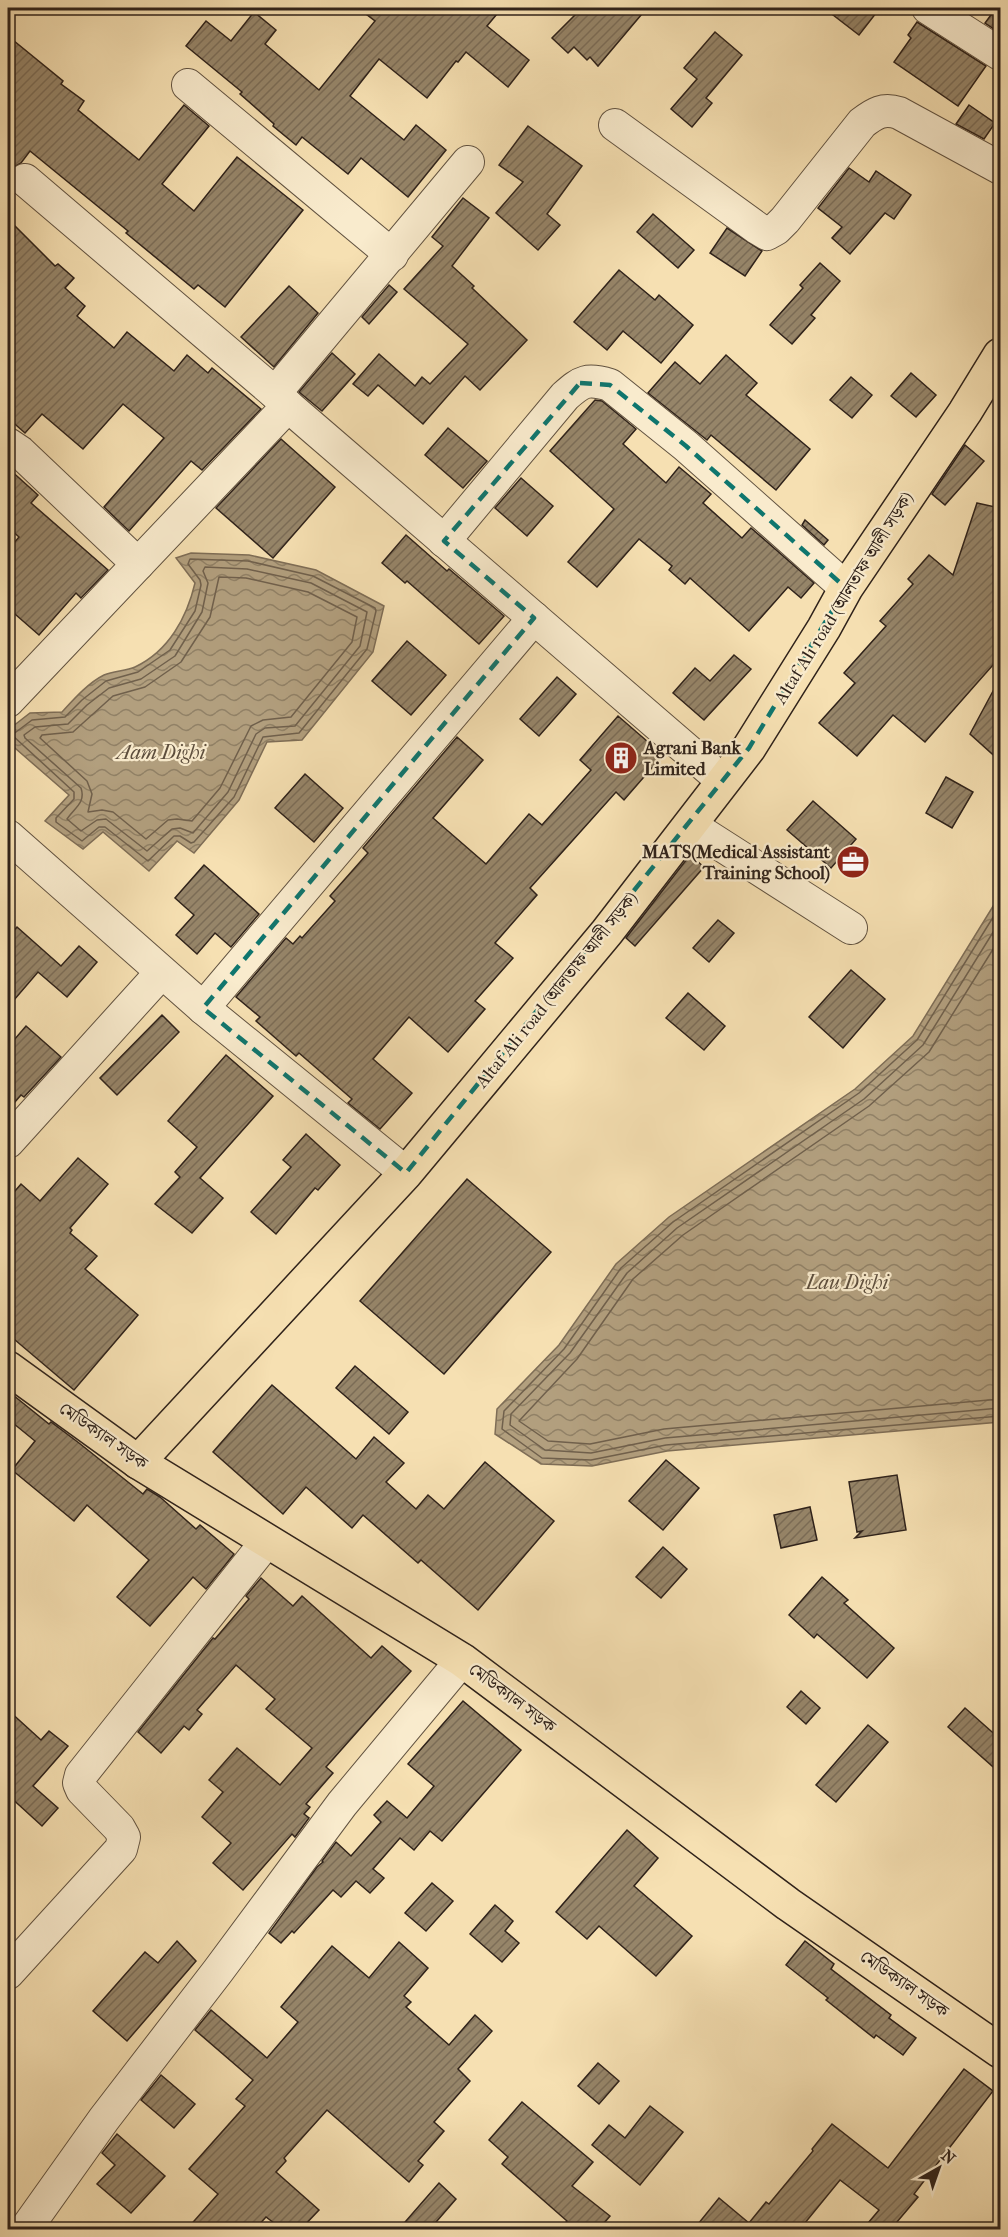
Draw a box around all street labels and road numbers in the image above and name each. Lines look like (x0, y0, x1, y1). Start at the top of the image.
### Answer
street label: Altaf Ali road (আলতাফ আলী সড়ক) (769, 488, 918, 709)
street label: Altaf Ali road (আলতাফ আলী সড়ক) (471, 888, 643, 1093)
street label: মেডিক্যাল সড়ক (55, 1398, 152, 1475)
street label: মেডিক্যাল সড়ক (465, 1659, 561, 1738)
street label: মেডিক্যাল সড়ক (856, 1946, 953, 2023)

